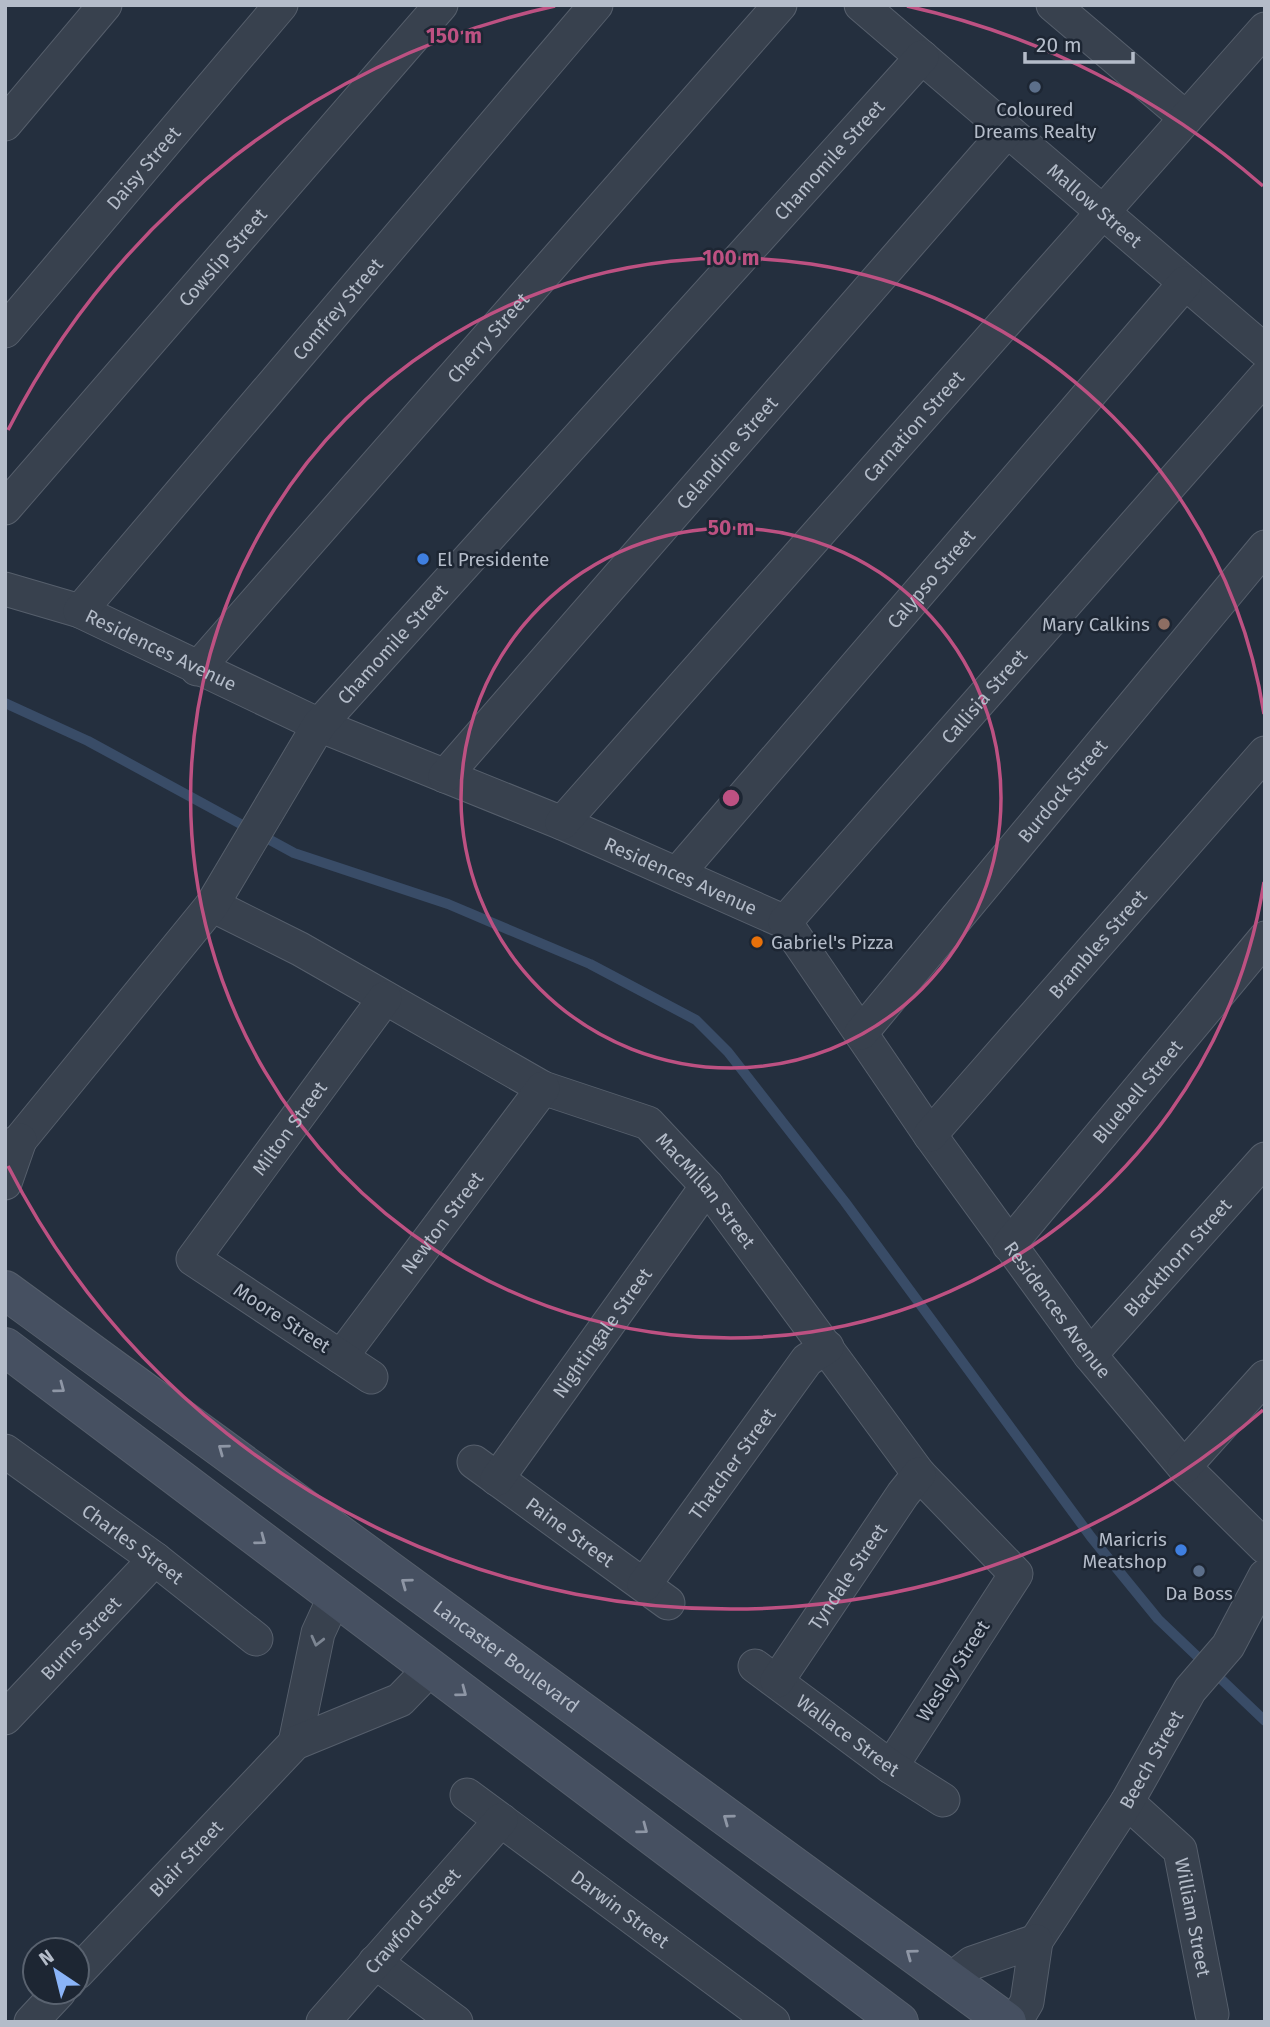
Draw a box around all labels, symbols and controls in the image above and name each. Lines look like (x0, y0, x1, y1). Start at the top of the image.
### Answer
scale bar (1025, 21, 1134, 65)
text: 150 m (426, 23, 482, 49)
text: 20 m (1036, 32, 1082, 58)
marker: Coloured Dreams Realty (1027, 79, 1043, 95)
street label: Chamomile Street (769, 95, 889, 225)
place label: Coloured Dreams Realty (974, 98, 1097, 143)
street label: Daisy Street (101, 121, 185, 214)
street label: Mallow Street (1043, 158, 1147, 252)
street label: Cowslip Street (174, 203, 271, 311)
text: 100 m (702, 245, 760, 271)
street label: Comfrey Street (287, 253, 387, 365)
street label: Cherry Street (442, 288, 534, 388)
street label: Carnation Street (858, 366, 969, 486)
street label: Celandine Street (671, 391, 782, 514)
text: 50 m (708, 515, 754, 541)
street label: Calypso Street (882, 524, 980, 633)
place label: El Presidente (437, 548, 549, 571)
marker: El Presidente (415, 551, 431, 567)
street label: Chamomile Street (332, 579, 452, 709)
street label: Residences Avenue (82, 604, 240, 696)
place label: Mary Calkins (1042, 613, 1150, 636)
marker: Mary Calkins (1156, 616, 1172, 632)
street label: Callisia Street (936, 644, 1032, 748)
street label: Burdock Street (1013, 734, 1112, 847)
centre of rings (719, 786, 743, 810)
street label: Residences Avenue (601, 832, 761, 920)
street label: Brambles Street (1043, 885, 1152, 1003)
place label: Gabriel's Pizza (771, 931, 894, 954)
marker: Gabriel's Pizza (749, 934, 765, 950)
street label: Bluebell Street (1087, 1035, 1187, 1148)
street label: Milton Street (247, 1076, 332, 1180)
street label: MacMillan Street (651, 1128, 760, 1253)
street label: Newton Street (396, 1167, 488, 1279)
street label: Blackthorn Street (1119, 1193, 1236, 1321)
street label: Residences Avenue (1000, 1237, 1116, 1383)
street label: Nightingale Street (547, 1263, 656, 1402)
street label: Moore Street (229, 1278, 335, 1358)
one-way arrow (52, 1380, 64, 1393)
street label: Thatcher Street (684, 1403, 780, 1524)
one-way arrow (218, 1444, 231, 1457)
street label: Paine Street (522, 1492, 619, 1572)
street label: Charles Street (78, 1499, 188, 1589)
street label: Tyndale Street (803, 1519, 892, 1634)
place label: Maricris Meatshop (1082, 1528, 1167, 1573)
one-way arrow (253, 1532, 266, 1544)
marker: Maricris Meatshop (1173, 1542, 1189, 1558)
marker: Da Boss (1191, 1563, 1207, 1579)
one-way arrow (401, 1579, 414, 1591)
place label: Da Boss (1165, 1582, 1233, 1605)
street label: Burns Street (36, 1591, 126, 1685)
street label: Lancaster Boulevard (429, 1595, 584, 1717)
street label: Wesley Street (912, 1616, 994, 1726)
one-way arrow (311, 1634, 325, 1646)
one-way arrow (454, 1684, 467, 1696)
street label: Wallace Street (792, 1689, 904, 1781)
street label: Beech Street (1114, 1706, 1188, 1813)
street label: Blair Street (144, 1815, 227, 1901)
one-way arrow (723, 1815, 736, 1827)
one-way arrow (636, 1821, 648, 1833)
street label: William Street (1170, 1856, 1216, 1979)
street label: Crawford Street (360, 1863, 465, 1978)
street label: Darwin Street (567, 1865, 674, 1953)
north arrow (21, 1936, 91, 2006)
text: N (35, 1944, 58, 1971)
one-way arrow (906, 1949, 919, 1962)

